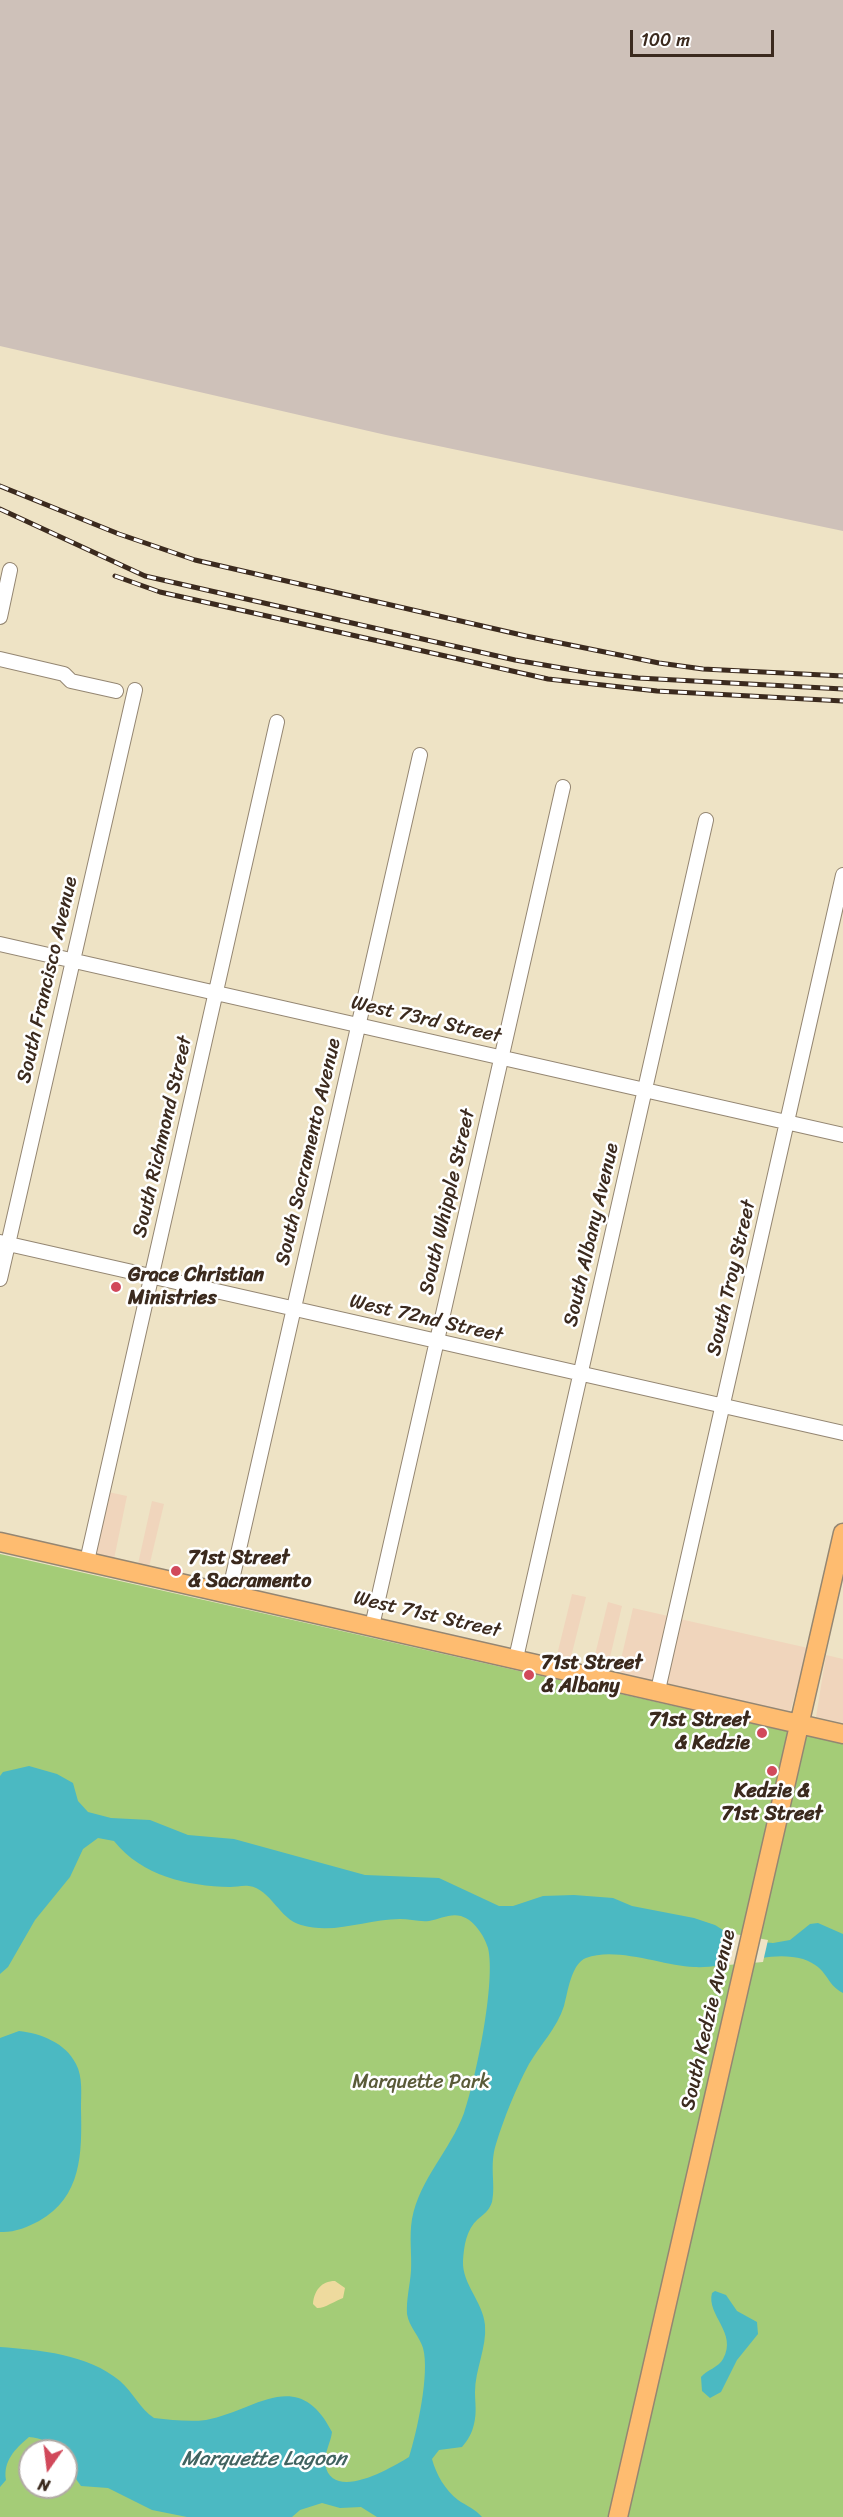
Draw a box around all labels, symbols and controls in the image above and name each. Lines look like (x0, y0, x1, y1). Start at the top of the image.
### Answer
scale bar (633, 18, 777, 56)
text: 100 m (641, 24, 690, 56)
street label: South Francisco Avenue (13, 874, 83, 1086)
street label: West 73rd Street (349, 991, 503, 1049)
street label: South Richmond Street (128, 1034, 198, 1240)
street label: South Sacramento Avenue (271, 1036, 347, 1268)
street label: South Whipple Street (415, 1107, 481, 1297)
street label: South Albany Avenue (559, 1141, 625, 1329)
street label: South Troy Street (702, 1198, 762, 1358)
place label: Grace Christian Ministries (128, 1264, 264, 1311)
marker: Grace Christian Ministries (109, 1280, 123, 1294)
street label: West 72nd Street (347, 1290, 505, 1348)
place label: 71st Street & Sacramento (188, 1547, 311, 1594)
marker: 71st Street & Sacramento (169, 1564, 183, 1578)
street label: West 71st Street (351, 1586, 503, 1644)
place label: 71st Street & Albany (541, 1652, 642, 1699)
marker: 71st Street & Albany (522, 1668, 536, 1682)
place label: 71st Street & Kedzie (649, 1709, 750, 1756)
marker: 71st Street & Kedzie (755, 1726, 769, 1740)
marker: Kedzie & 71st Street (765, 1764, 779, 1778)
place label: Kedzie & 71st Street (721, 1780, 823, 1827)
street label: South Kedzie Avenue (677, 1927, 741, 2113)
park label: Marquette Park (352, 2071, 490, 2095)
north arrow (18, 2439, 78, 2499)
water label: Marquette Lagoon (182, 2447, 346, 2473)
text: N (35, 2470, 53, 2500)

